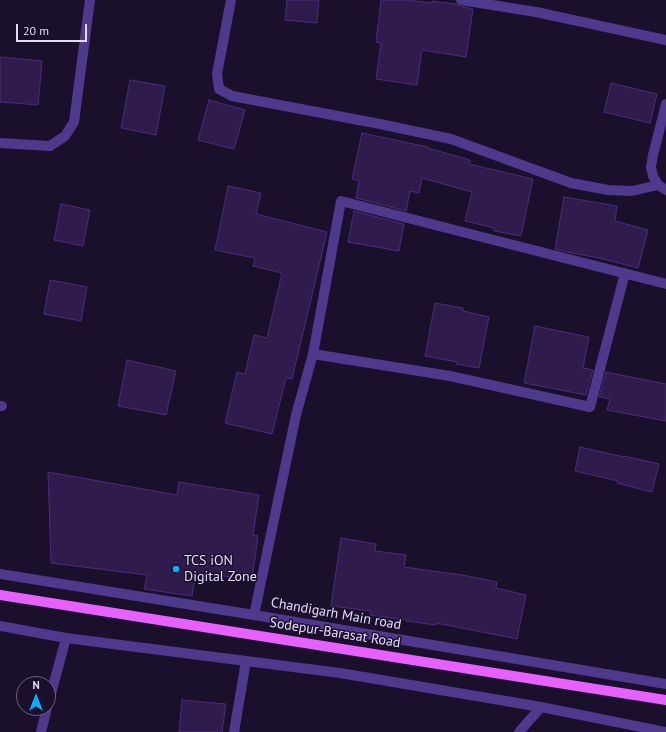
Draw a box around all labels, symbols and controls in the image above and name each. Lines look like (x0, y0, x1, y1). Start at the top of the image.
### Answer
scale bar (18, 16, 89, 42)
text: 20 m (23, 23, 49, 38)
place label: TCS iON Digital Zone (184, 553, 257, 586)
marker: TCS iON Digital Zone (171, 564, 181, 574)
street label: Chandigarh Main road (270, 594, 402, 634)
street label: Sodepur-Barasat Road (268, 614, 402, 652)
north arrow (16, 676, 56, 716)
text: N (32, 678, 40, 692)

